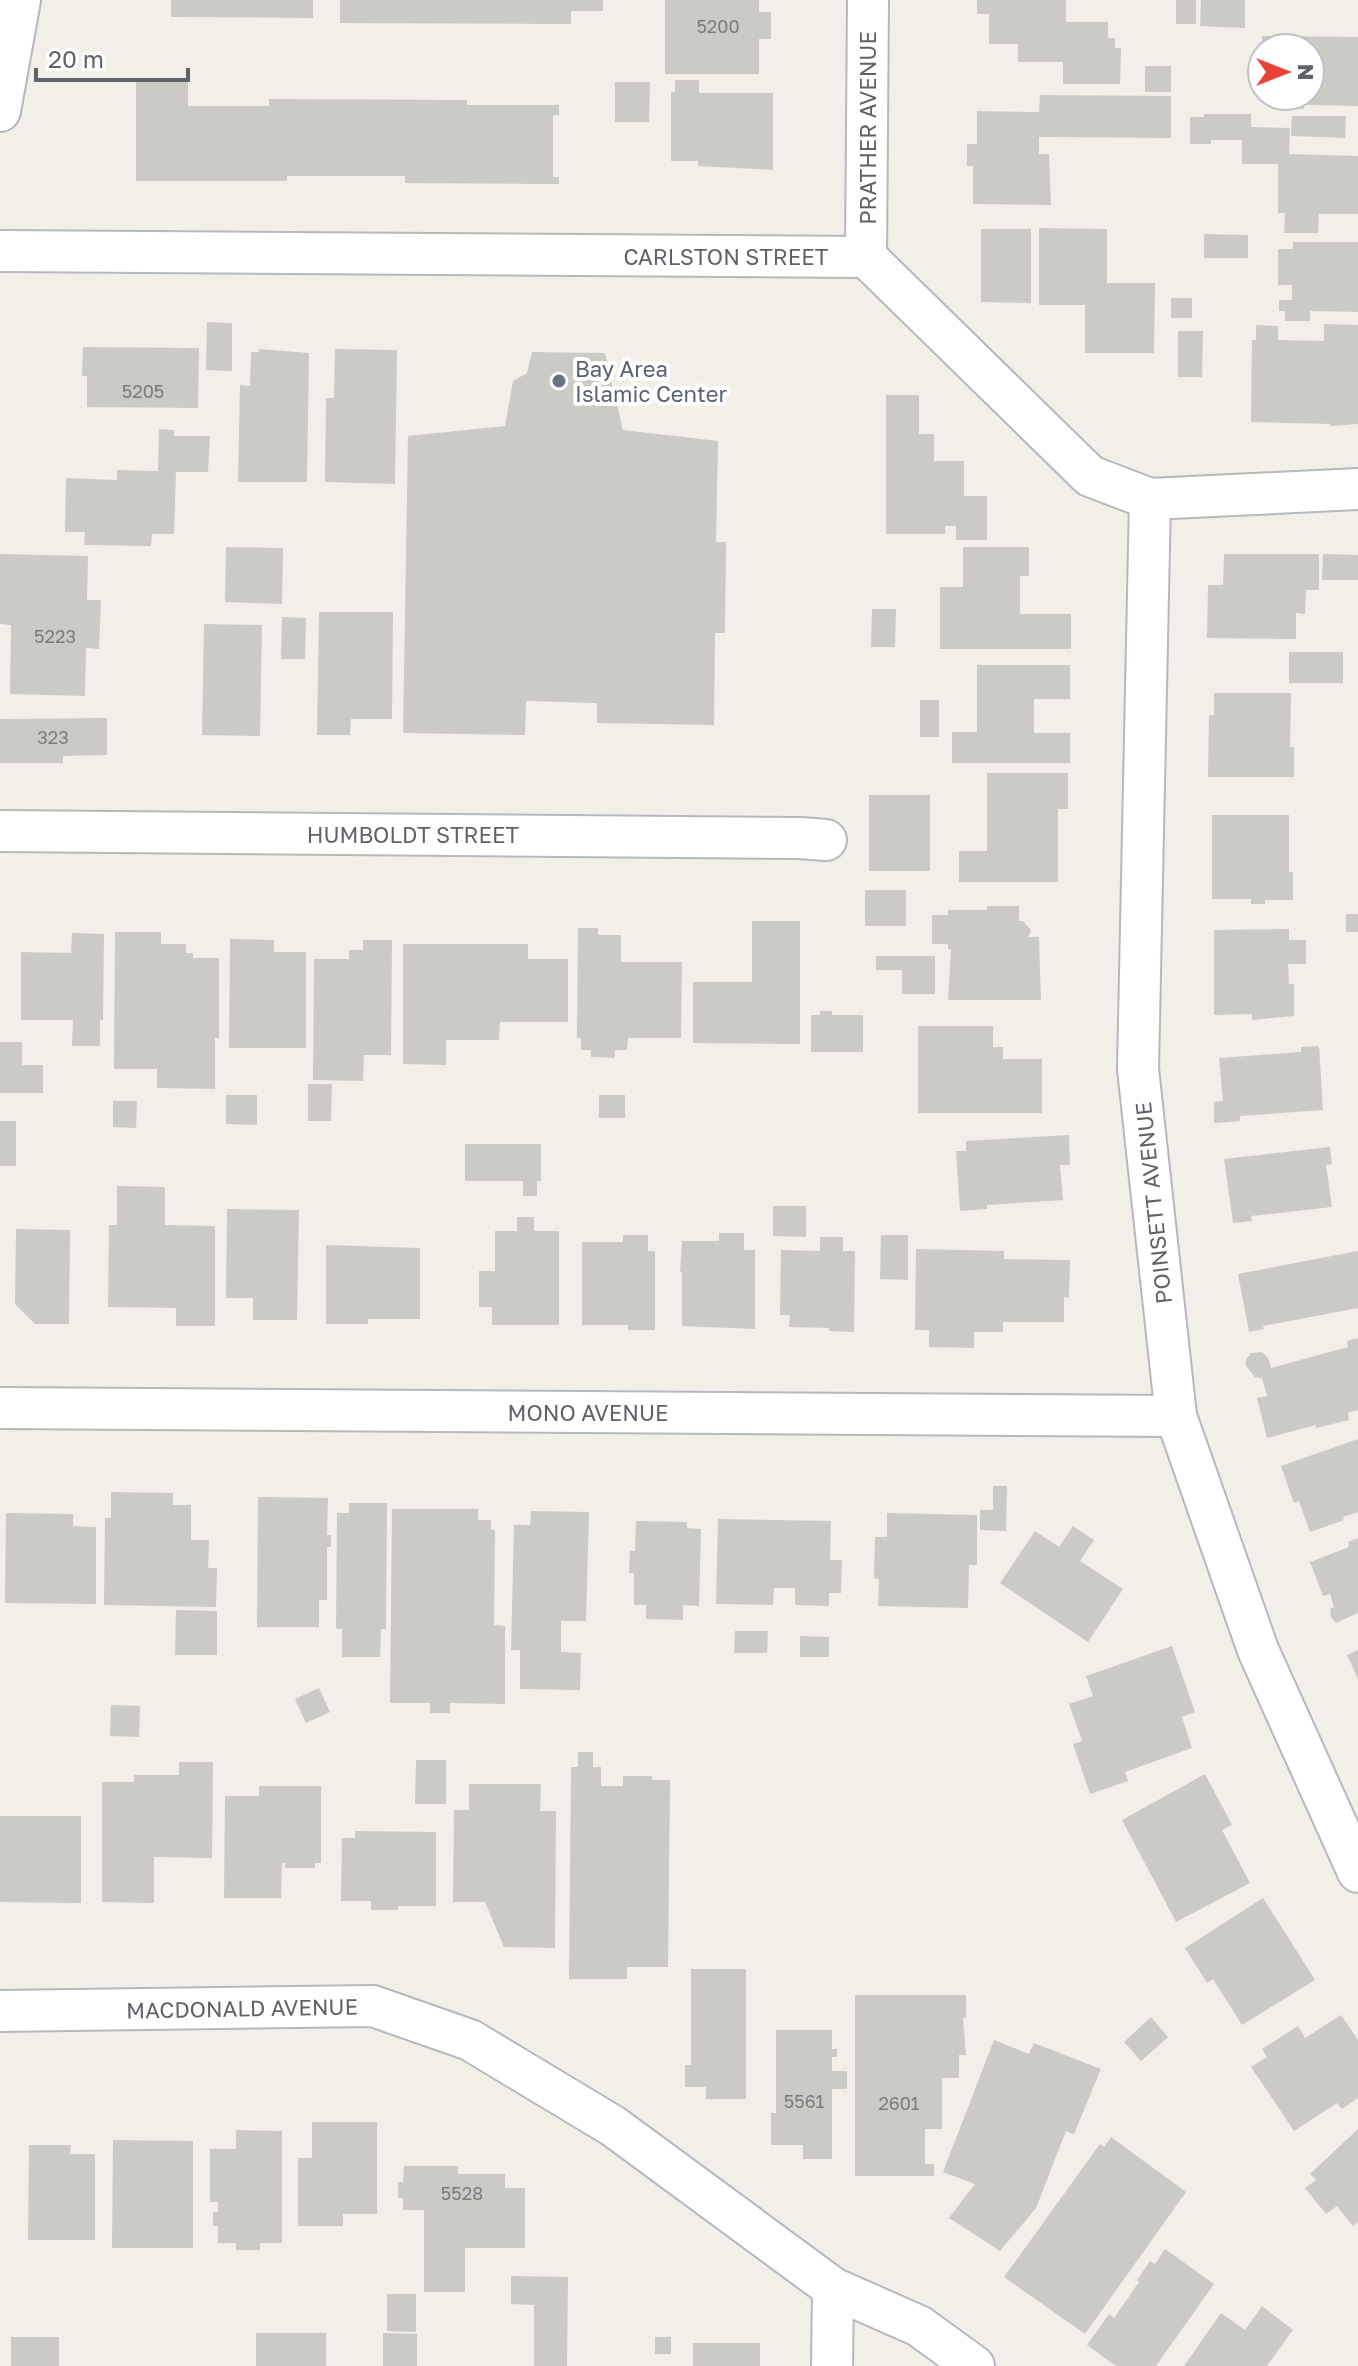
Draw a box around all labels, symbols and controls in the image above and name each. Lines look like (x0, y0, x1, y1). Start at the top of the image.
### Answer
house number: 5200 (696, 15, 740, 37)
street label: PRATHER AVENUE (854, 31, 881, 225)
scale bar (36, 32, 188, 82)
north arrow (1246, 32, 1326, 112)
text: 20 m (48, 44, 104, 73)
text: N (1293, 64, 1320, 80)
street label: CARLSTON STREET (623, 243, 829, 270)
place label: Bay Area Islamic Center (575, 355, 727, 407)
marker: Bay Area Islamic Center (550, 372, 568, 390)
house number: 5205 (122, 380, 164, 402)
house number: 5223 (34, 625, 76, 647)
house number: 323 (37, 726, 69, 748)
street label: HUMBOLDT STREET (307, 821, 520, 848)
street label: POINSETT AVENUE (1129, 1101, 1177, 1305)
street label: MONO AVENUE (508, 1399, 668, 1426)
street label: MACDONALD AVENUE (126, 1992, 358, 2024)
house number: 5561 (784, 2090, 825, 2112)
house number: 2601 (878, 2092, 920, 2114)
house number: 5528 (441, 2182, 483, 2204)

